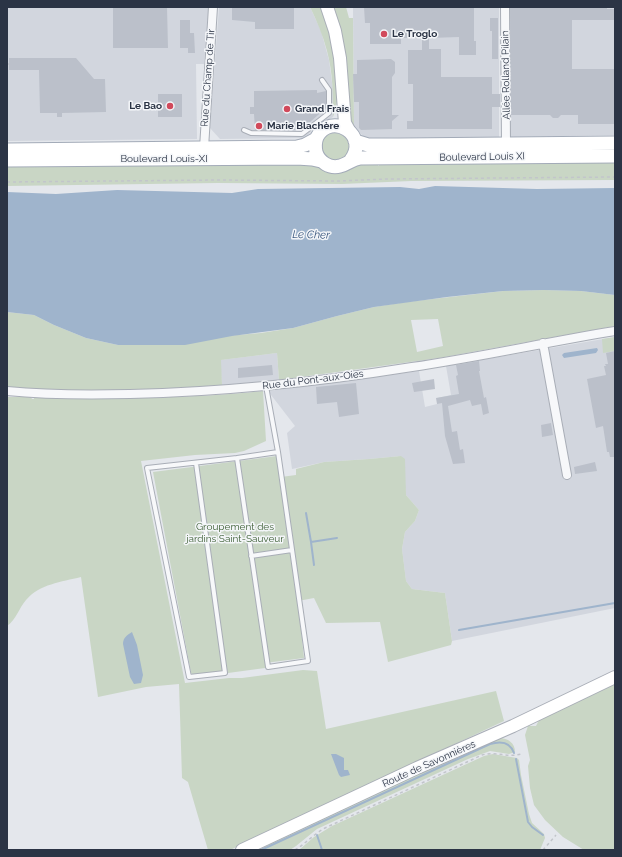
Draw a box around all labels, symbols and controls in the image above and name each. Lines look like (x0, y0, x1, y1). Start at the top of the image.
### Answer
place label: Le Troglo (392, 28, 437, 40)
street label: Rue du Champ de Tir (199, 29, 217, 127)
marker: Le Troglo (379, 29, 389, 39)
street label: Allée Rolland Pilain (499, 30, 513, 120)
place label: Le Bao (129, 100, 162, 112)
marker: Le Bao (165, 101, 175, 111)
place label: Grand Frais (295, 103, 349, 115)
marker: Grand Frais (282, 104, 292, 114)
place label: Marie Blachère (267, 120, 339, 132)
marker: Marie Blachère (254, 121, 264, 131)
street label: Boulevard Louis XI (439, 150, 525, 164)
street label: Boulevard Louis-XI (120, 153, 208, 165)
water label: Le Cher (292, 228, 330, 242)
street label: Rue du Pont-aux-Oies (262, 368, 364, 392)
park label: Groupement des jardins Saint-Sauveur (186, 521, 284, 544)
street label: Route de Savonnières (381, 738, 477, 790)

